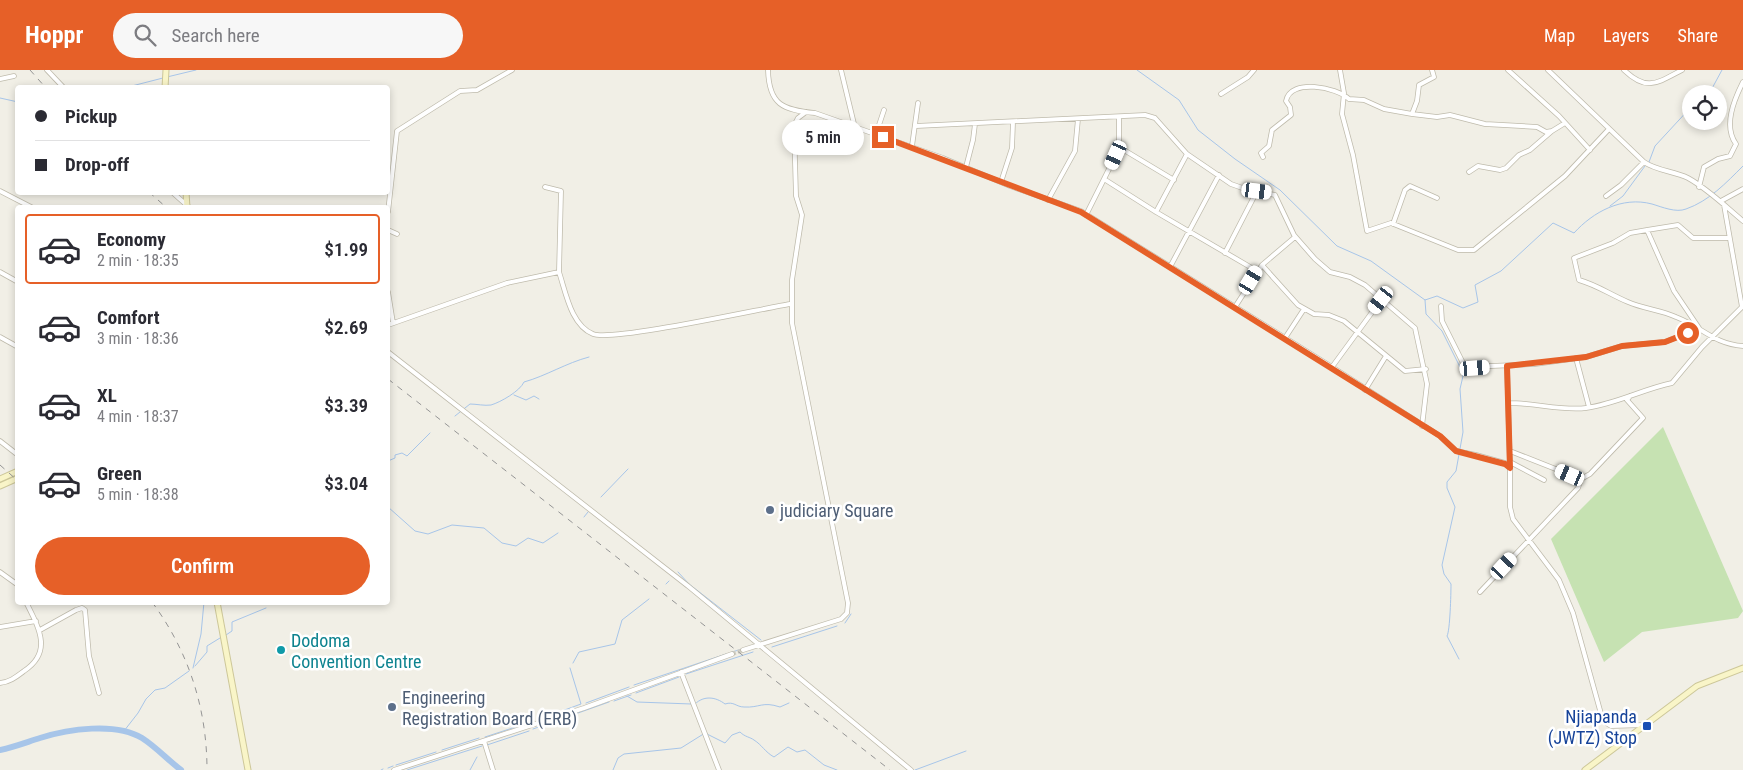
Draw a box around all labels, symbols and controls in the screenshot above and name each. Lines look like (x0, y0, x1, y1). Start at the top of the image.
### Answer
search box (113, 13, 463, 58)
text: Hoppr (25, 21, 83, 49)
icon: search (131, 21, 159, 49)
text: Search here (171, 24, 260, 47)
text: Map (1544, 25, 1575, 46)
text: Layers (1603, 25, 1650, 46)
text: Share (1678, 25, 1718, 46)
map controls (1682, 85, 1727, 130)
button: locate (1682, 85, 1727, 130)
text: Pickup (65, 105, 117, 128)
callout: 5 min (783, 120, 866, 154)
route end (872, 126, 894, 148)
text: 5 min (805, 128, 841, 147)
car (1103, 138, 1128, 172)
text: Drop-off (65, 153, 129, 176)
car (1241, 182, 1272, 200)
icon: car (37, 227, 82, 272)
text: Economy (97, 228, 166, 251)
text: $1.99 (324, 238, 368, 261)
text: 2 min · 18:35 (97, 251, 179, 270)
car (1236, 263, 1265, 297)
car (1365, 284, 1396, 316)
icon: car (37, 305, 82, 350)
text: Comfort (97, 306, 160, 329)
text: $2.69 (324, 316, 368, 339)
route start (1677, 322, 1699, 344)
text: 3 min · 18:36 (97, 329, 179, 348)
car (1459, 359, 1490, 377)
icon: car (37, 383, 82, 428)
text: XL (97, 384, 117, 407)
text: $3.39 (324, 394, 368, 417)
text: 4 min · 18:37 (97, 407, 179, 426)
icon: car (37, 461, 82, 506)
text: Green (97, 462, 142, 485)
car (1553, 462, 1586, 488)
text: $3.04 (324, 472, 368, 495)
text: 5 min · 18:38 (97, 485, 179, 504)
place label: judiciary Square (779, 500, 894, 521)
marker: judiciary Square (764, 504, 776, 516)
button: Confirm (35, 537, 370, 595)
car (1488, 550, 1519, 582)
place label: Dodoma Convention Centre (291, 630, 421, 672)
marker: Dodoma Convention Centre (275, 644, 287, 656)
place label: Engineering Registration Board (ERB) (402, 687, 577, 730)
marker: Engineering Registration Board (ERB) (386, 701, 398, 713)
place label: Njiapanda (JWTZ) Stop (1548, 706, 1637, 749)
marker: Njiapanda (JWTZ) Stop (1641, 720, 1653, 732)

